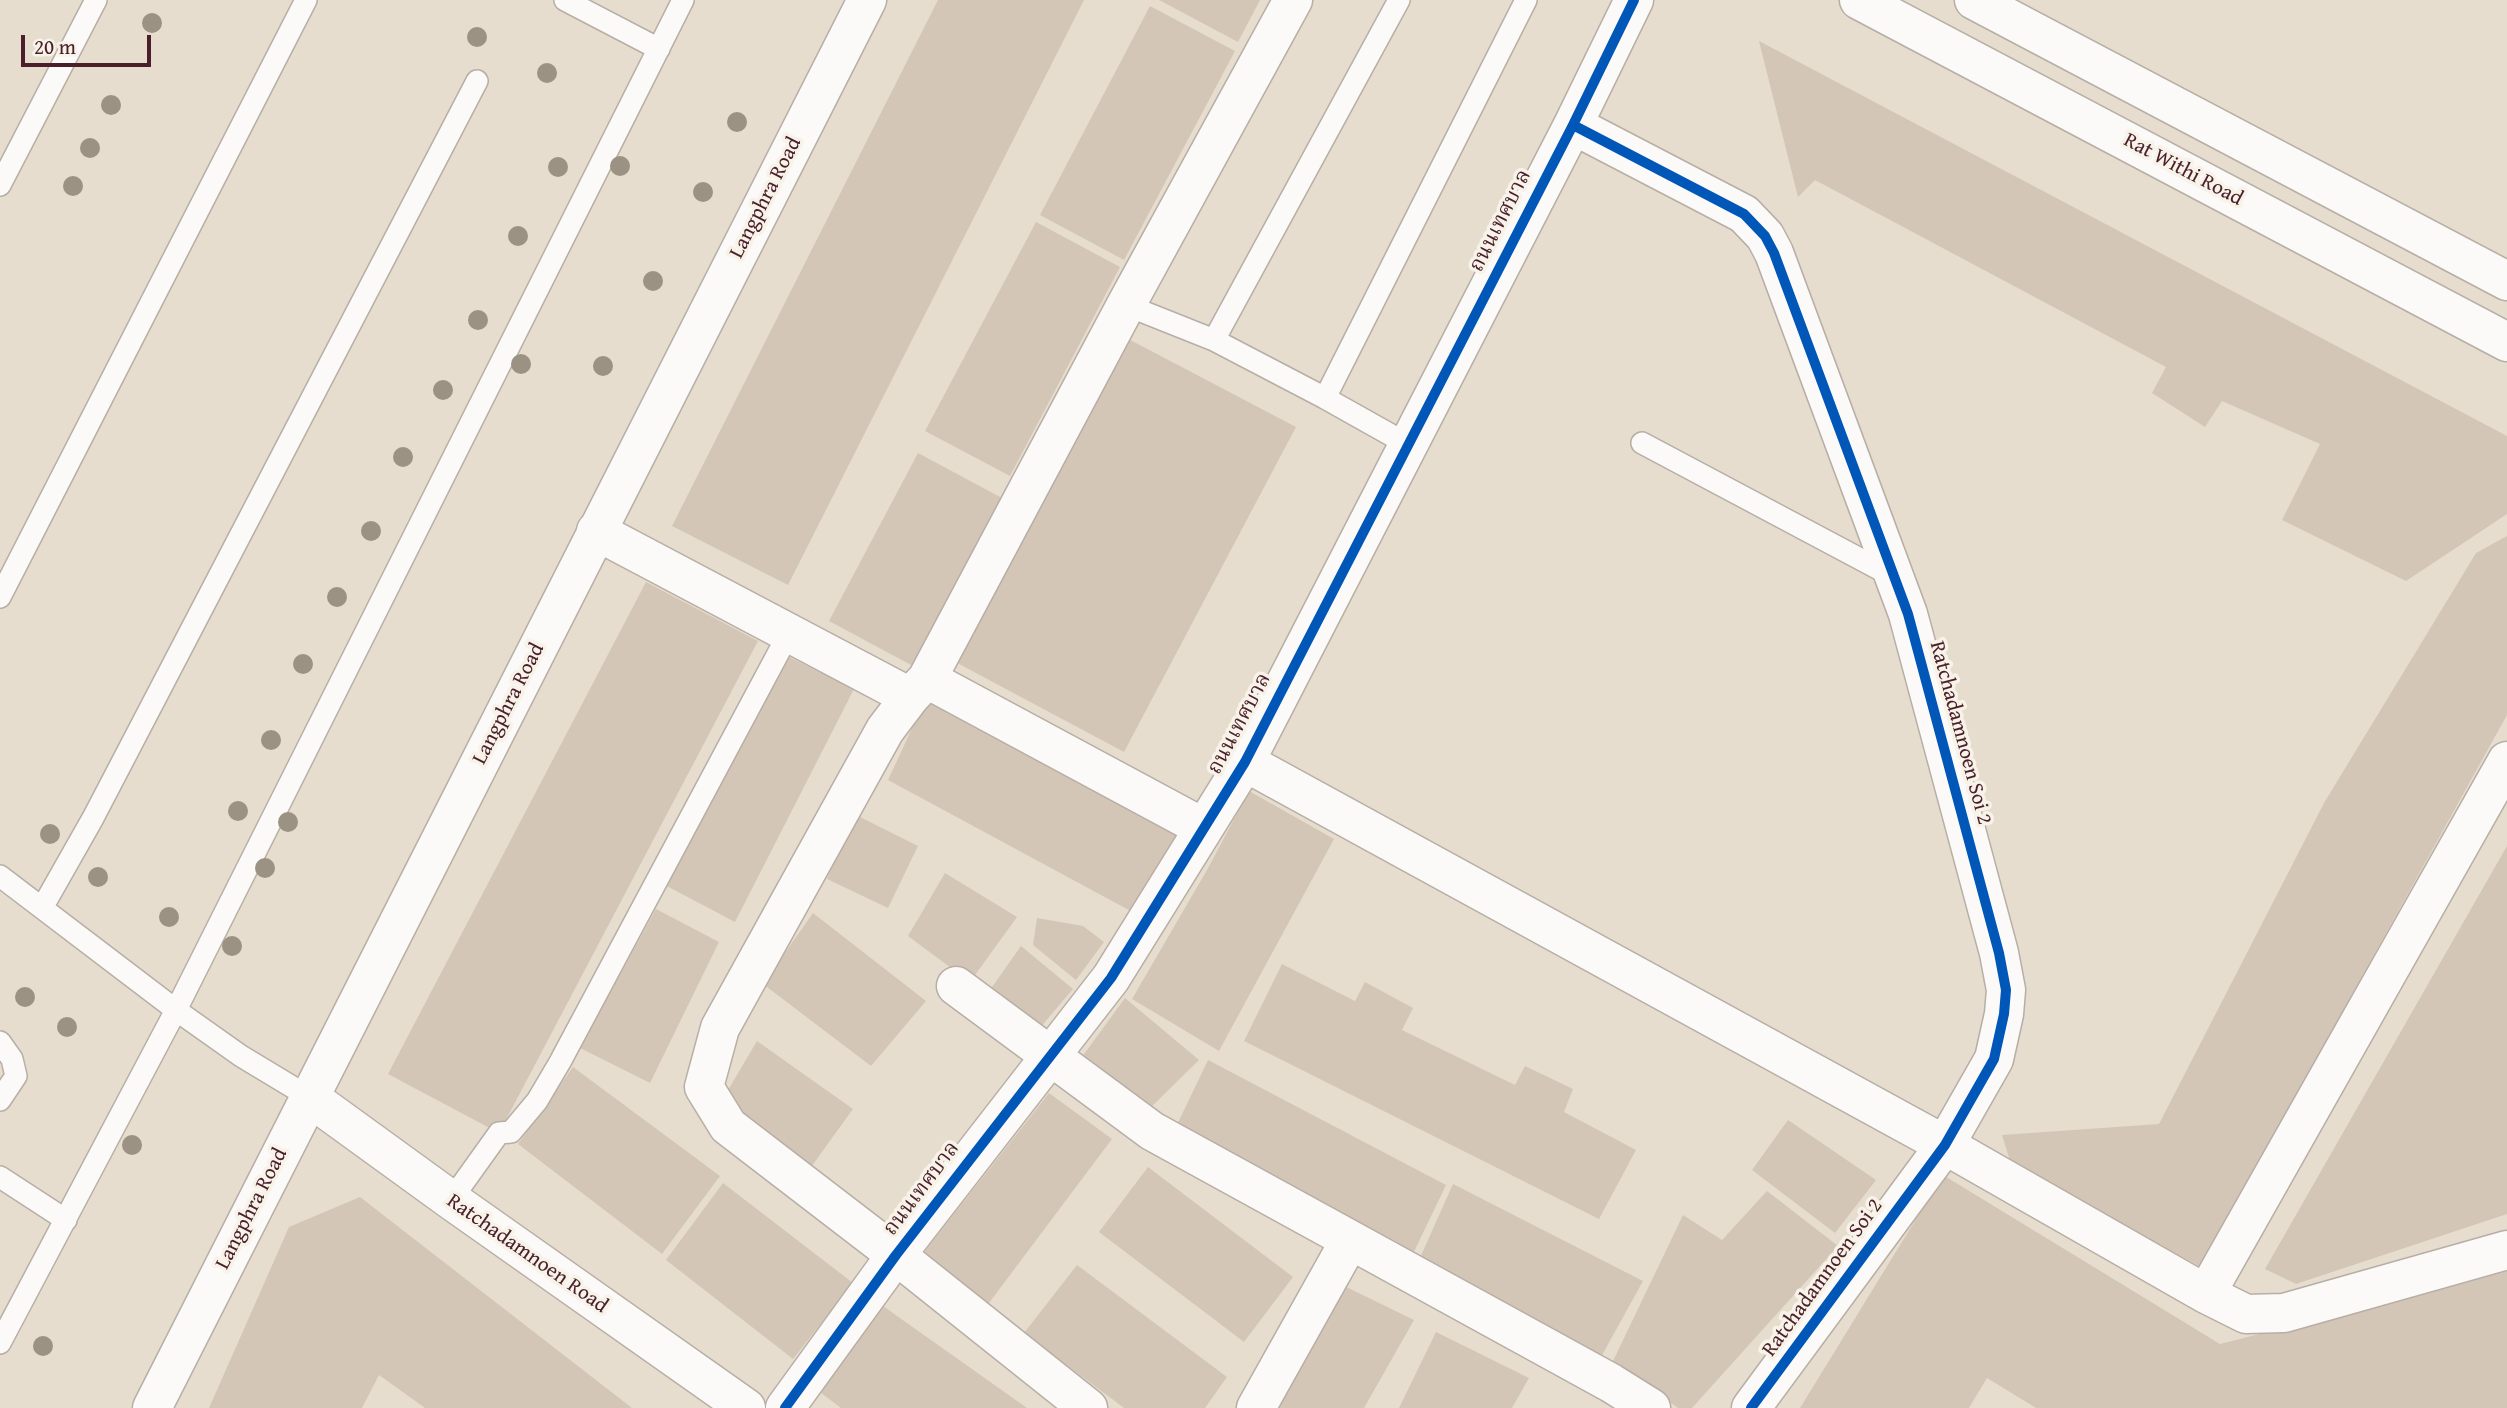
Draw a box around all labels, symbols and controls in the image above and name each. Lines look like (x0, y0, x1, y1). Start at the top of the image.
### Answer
scale bar (24, 21, 154, 65)
text: 20 m (34, 31, 76, 62)
street label: Rat Withi Road (2119, 128, 2247, 212)
street label: Langphra Road (725, 133, 807, 263)
street label: ถนนเทศบาล (1465, 166, 1537, 276)
street label: Langphra Road (468, 639, 550, 769)
street label: Ratchadamnoen Soi 2 (1923, 639, 1997, 827)
street label: ถนนเทศบาล (1203, 669, 1277, 779)
street label: ถนนเทศบาล (879, 1137, 965, 1241)
street label: Langphra Road (211, 1144, 293, 1274)
street label: Ratchadamnoen Road (441, 1189, 613, 1319)
street label: Ratchadamnoen Soi 2 (1757, 1194, 1889, 1362)

